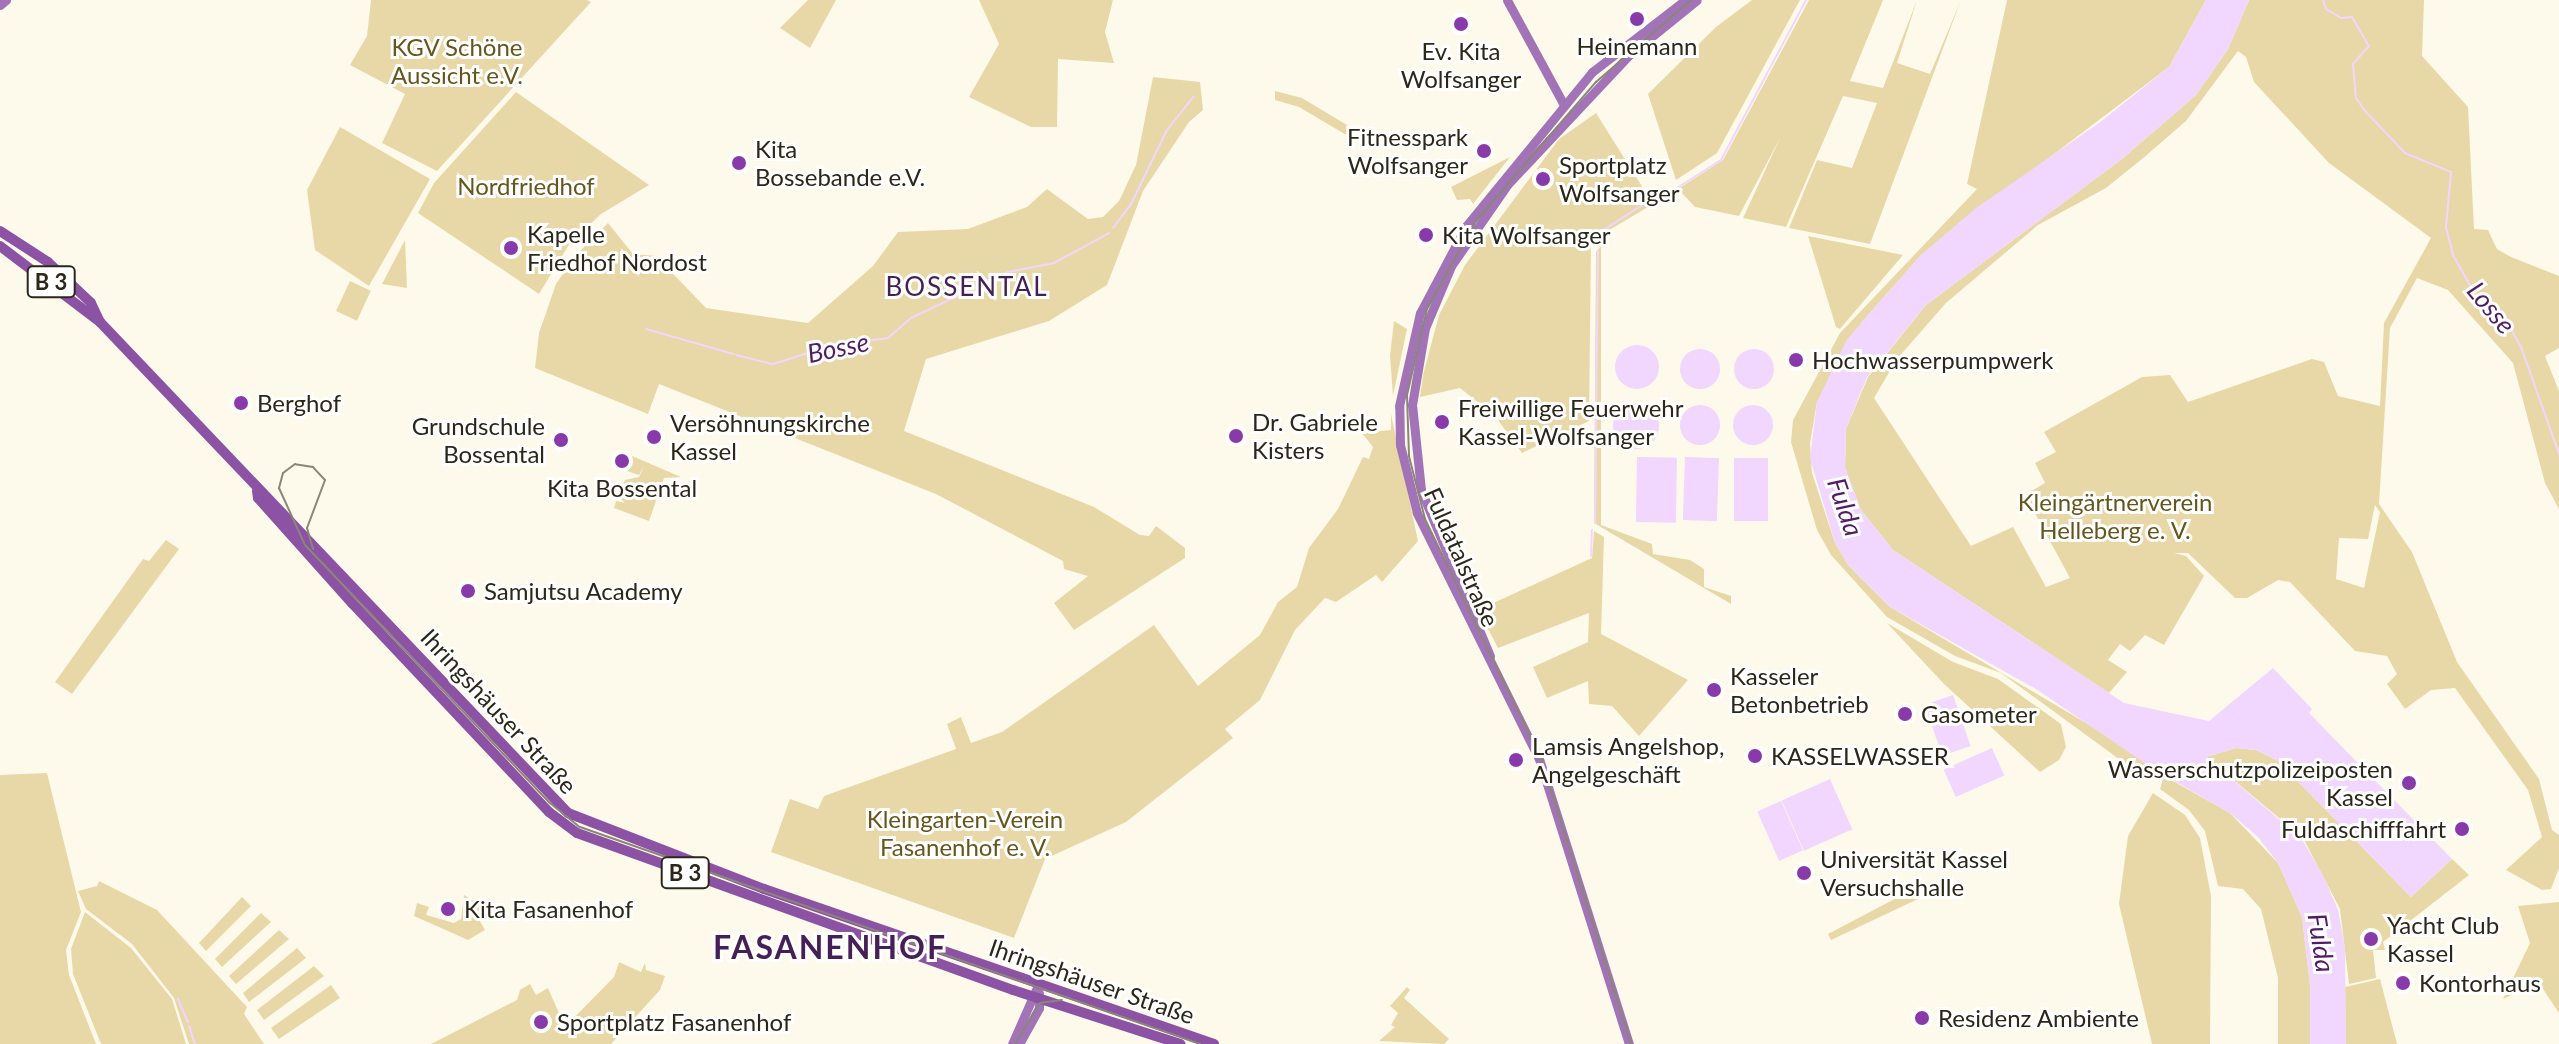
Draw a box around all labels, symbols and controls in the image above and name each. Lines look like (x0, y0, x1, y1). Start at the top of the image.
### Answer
marker: Heinemann (1628, 10, 1646, 28)
marker: Ev. Kita Wolfsanger (1452, 15, 1470, 33)
place label: Heinemann (1577, 32, 1697, 60)
park label: KGV Schöne Aussicht e.V. (391, 33, 523, 89)
place label: Ev. Kita Wolfsanger (1401, 37, 1521, 93)
place label: Fitnesspark Wolfsanger (1347, 123, 1468, 179)
place label: Kita Bossebande e.V. (755, 135, 925, 191)
marker: Fitnesspark Wolfsanger (1475, 142, 1493, 160)
place label: Sportplatz Wolfsanger (1559, 151, 1680, 207)
marker: Kita Bossebande e.V. (730, 154, 748, 172)
marker: Sportplatz Wolfsanger (1534, 170, 1552, 188)
park label: Nordfriedhof (457, 172, 595, 200)
place label: Kapelle Friedhof Nordost (527, 220, 707, 276)
place label: Kita Wolfsanger (1442, 221, 1611, 249)
marker: Kita Wolfsanger (1417, 226, 1435, 244)
marker: Kapelle Friedhof Nordost (502, 239, 520, 257)
road number: B 3 (25, 264, 77, 300)
district label: BOSSENTAL (885, 271, 1049, 303)
water label: Losse (2460, 276, 2522, 340)
water label: Bosse (804, 326, 872, 370)
place label: Hochwasserpumpwerk (1812, 346, 2053, 374)
marker: Hochwasserpumpwerk (1787, 351, 1805, 369)
place label: Berghof (257, 389, 341, 417)
marker: Berghof (232, 394, 250, 412)
place label: Freiwillige Feuerwehr Kassel-Wolfsanger (1458, 394, 1683, 450)
place label: Dr. Gabriele Kisters (1252, 408, 1378, 464)
place label: Versöhnungskirche Kassel (670, 409, 870, 465)
place label: Grundschule Bossental (412, 412, 545, 468)
marker: Freiwillige Feuerwehr Kassel-Wolfsanger (1433, 413, 1451, 431)
marker: Dr. Gabriele Kisters (1227, 427, 1245, 445)
marker: Versöhnungskirche Kassel (645, 428, 663, 446)
marker: Grundschule Bossental (552, 431, 570, 449)
marker: Kita Bossental (613, 452, 631, 470)
place label: Kita Bossental (547, 474, 697, 502)
water label: Fulda (1821, 474, 1869, 540)
street label: Fuldatalstraße (1419, 483, 1505, 631)
park label: Kleingärtnerverein Helleberg e. V. (2018, 488, 2212, 544)
place label: Samjutsu Academy (484, 577, 683, 605)
marker: Samjutsu Academy (459, 582, 477, 600)
street label: Ihringshäuser Straße (415, 622, 583, 800)
place label: Kasseler Betonbetrieb (1730, 662, 1869, 718)
marker: Kasseler Betonbetrieb (1705, 681, 1723, 699)
place label: Gasometer (1921, 700, 2037, 728)
marker: Gasometer (1896, 705, 1914, 723)
place label: Lamsis Angelshop, Angelgeschäft (1532, 732, 1725, 788)
place label: KASSELWASSER (1771, 742, 1949, 770)
marker: KASSELWASSER (1746, 747, 1764, 765)
marker: Lamsis Angelshop, Angelgeschäft (1507, 751, 1525, 769)
place label: Wasserschutzpolizeiposten Kassel (2108, 755, 2393, 811)
marker: Wasserschutzpolizeiposten Kassel (2400, 774, 2418, 792)
park label: Kleingarten-Verein Fasanenhof e. V. (867, 805, 1063, 861)
place label: Fuldaschifffahrt (2281, 815, 2446, 843)
marker: Fuldaschifffahrt (2453, 820, 2471, 838)
place label: Universität Kassel Versuchshalle (1820, 845, 2008, 901)
road number: B 3 (659, 855, 711, 891)
marker: Universität Kassel Versuchshalle (1795, 864, 1813, 882)
place label: Kita Fasanenhof (464, 895, 633, 923)
marker: Kita Fasanenhof (439, 900, 457, 918)
water label: Fulda (2301, 911, 2341, 975)
place label: Yacht Club Kassel (2387, 911, 2499, 967)
district label: FASANENHOF (713, 928, 947, 966)
marker: Yacht Club Kassel (2362, 930, 2380, 948)
street label: Ihringshäuser Straße (985, 932, 1199, 1030)
place label: Kontorhaus (2419, 969, 2541, 997)
marker: Kontorhaus (2394, 974, 2412, 992)
place label: Residenz Ambiente (1938, 1004, 2140, 1032)
place label: Sportplatz Fasanenhof (557, 1008, 791, 1036)
marker: Residenz Ambiente (1913, 1009, 1931, 1027)
marker: Sportplatz Fasanenhof (532, 1013, 550, 1031)

